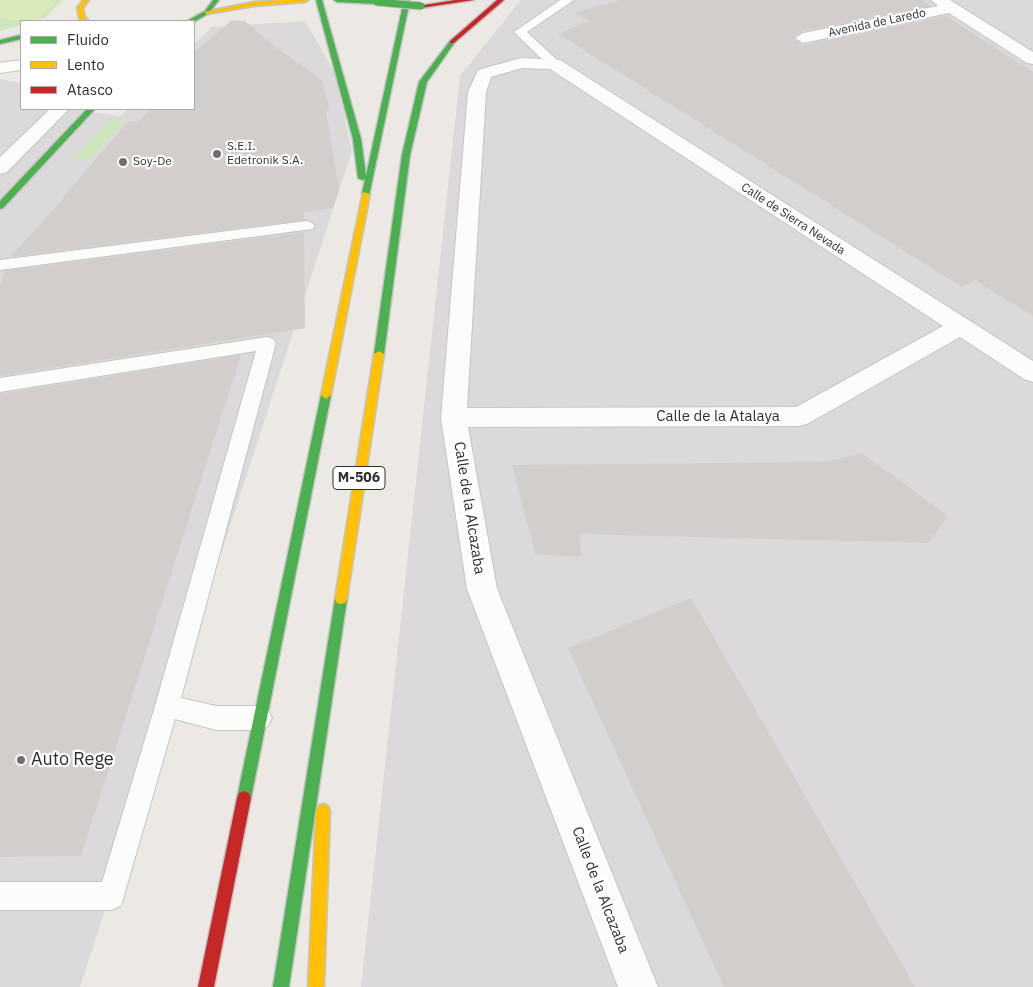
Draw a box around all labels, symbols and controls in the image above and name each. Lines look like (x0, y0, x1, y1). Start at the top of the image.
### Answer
street label: Avenida de Laredo (827, 6, 927, 40)
legend (20, 20, 195, 110)
text: Fluido (67, 30, 109, 49)
text: Lento (67, 55, 105, 74)
text: Atasco (67, 80, 113, 99)
place label: S.E.I. Edetronik S.A. (227, 140, 303, 168)
marker: S.E.I. Edetronik S.A. (211, 148, 223, 160)
place label: Soy-De (133, 155, 172, 169)
marker: Soy-De (117, 156, 129, 168)
street label: Calle de Sierra Nevada (738, 180, 848, 258)
street label: Calle de la Atalaya (656, 408, 780, 426)
street label: Calle de la Alcazaba (450, 440, 488, 576)
road number: M-506 (333, 466, 385, 489)
place label: Auto Rege (31, 749, 114, 771)
marker: Auto Rege (15, 754, 27, 766)
street label: Calle de la Alcazaba (568, 824, 632, 956)

